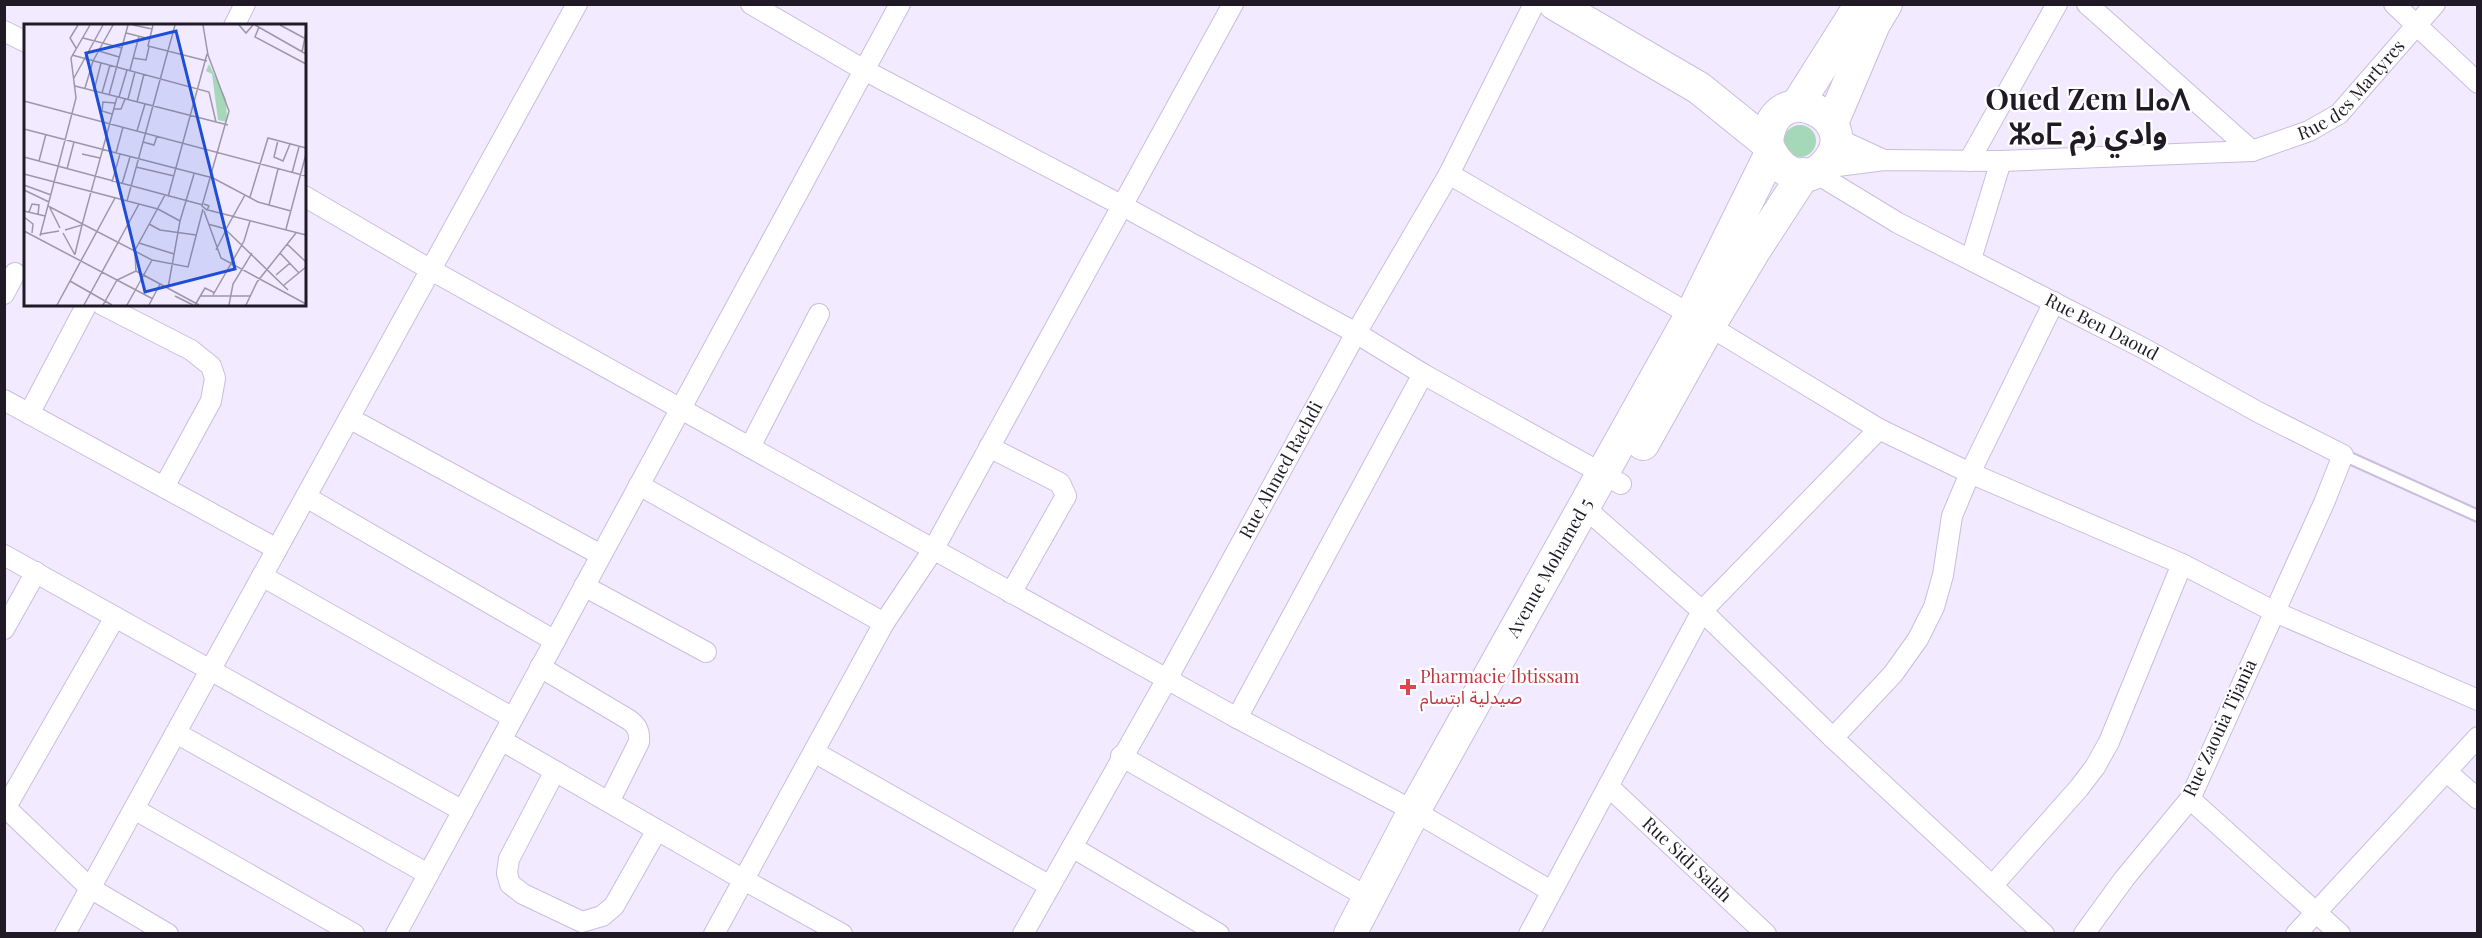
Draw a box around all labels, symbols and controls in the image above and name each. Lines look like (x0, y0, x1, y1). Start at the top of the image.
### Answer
inset map (24, 24, 306, 306)
street label: Rue des Martyres (2294, 34, 2410, 145)
district label: Oued Zem ⵡⴰⴷ ⵣⴰⵎ وادي زم (1985, 78, 2191, 158)
street label: Rue Ben Daoud (2042, 287, 2163, 366)
street label: Rue Ahmed Rachdi (1233, 397, 1327, 542)
street label: Avenue Mohamed 5 (1500, 494, 1597, 642)
street label: Rue Zaouia Tijania (2177, 655, 2261, 800)
place label: Pharmacie Ibtissam صيدلية ابتسام (1420, 664, 1579, 712)
marker: Pharmacie Ibtissam صيدلية ابتسام (1401, 680, 1415, 694)
street label: Rue Sidi Salah (1638, 811, 1738, 907)

